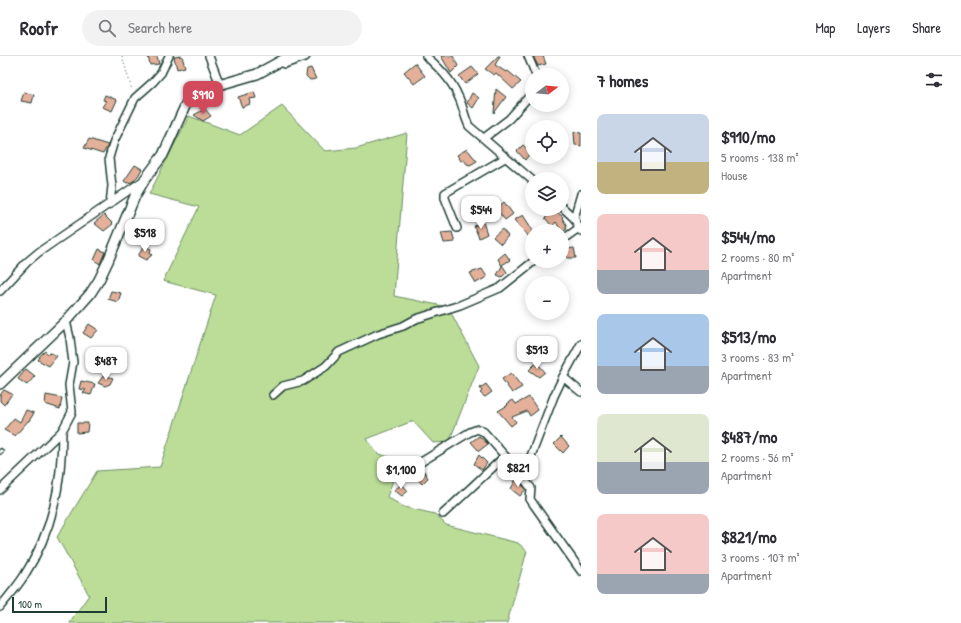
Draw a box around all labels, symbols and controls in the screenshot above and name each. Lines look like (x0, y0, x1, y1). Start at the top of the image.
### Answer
search box (82, 10, 362, 46)
text: Roofr (20, 15, 58, 41)
icon: search (96, 17, 118, 39)
text: Search here (128, 17, 192, 38)
text: Map (815, 18, 835, 37)
text: Layers (857, 18, 890, 37)
text: Share (912, 18, 941, 37)
north arrow (525, 68, 569, 112)
map controls (525, 68, 569, 320)
text: 7 homes (597, 69, 648, 92)
icon: filters (923, 69, 945, 91)
pin: $910 (179, 81, 227, 115)
text: $910 (192, 85, 214, 103)
button: locate (525, 120, 569, 164)
text: $910/mo (721, 125, 775, 148)
icon: home (629, 130, 677, 178)
text: 5 rooms · 138 m² (721, 148, 798, 166)
text: House (721, 166, 748, 184)
button: layers (525, 172, 569, 216)
pin: $544 (457, 196, 505, 230)
text: $544 (470, 200, 492, 218)
pin: $518 (121, 219, 169, 253)
text: $518 (134, 223, 156, 241)
button: + (525, 224, 569, 268)
text: $544/mo (721, 225, 775, 248)
icon: home (629, 230, 677, 278)
text: 2 rooms · 80 m² (721, 248, 794, 266)
text: Apartment (721, 266, 772, 284)
button: − (525, 276, 569, 320)
text: $513/mo (721, 325, 776, 348)
icon: home (629, 330, 677, 378)
pin: $513 (513, 336, 561, 370)
text: $513 (526, 340, 548, 358)
pin: $487 (82, 347, 130, 381)
text: 3 rooms · 83 m² (721, 348, 794, 366)
text: $487 (94, 351, 118, 369)
text: Apartment (721, 366, 772, 384)
text: $487/mo (721, 425, 777, 448)
icon: home (629, 430, 677, 478)
text: 2 rooms · 56 m² (721, 448, 794, 466)
pin: $821 (494, 454, 542, 488)
pin: $1,100 (368, 456, 434, 490)
text: $821 (506, 458, 530, 476)
text: $1,100 (386, 460, 416, 478)
text: Apartment (721, 466, 772, 484)
text: $821/mo (721, 525, 777, 548)
icon: home (629, 530, 677, 578)
text: 3 rooms · 107 m² (721, 548, 800, 566)
text: Apartment (721, 566, 772, 584)
scale bar (12, 595, 107, 614)
text: 100 m (18, 597, 42, 611)

